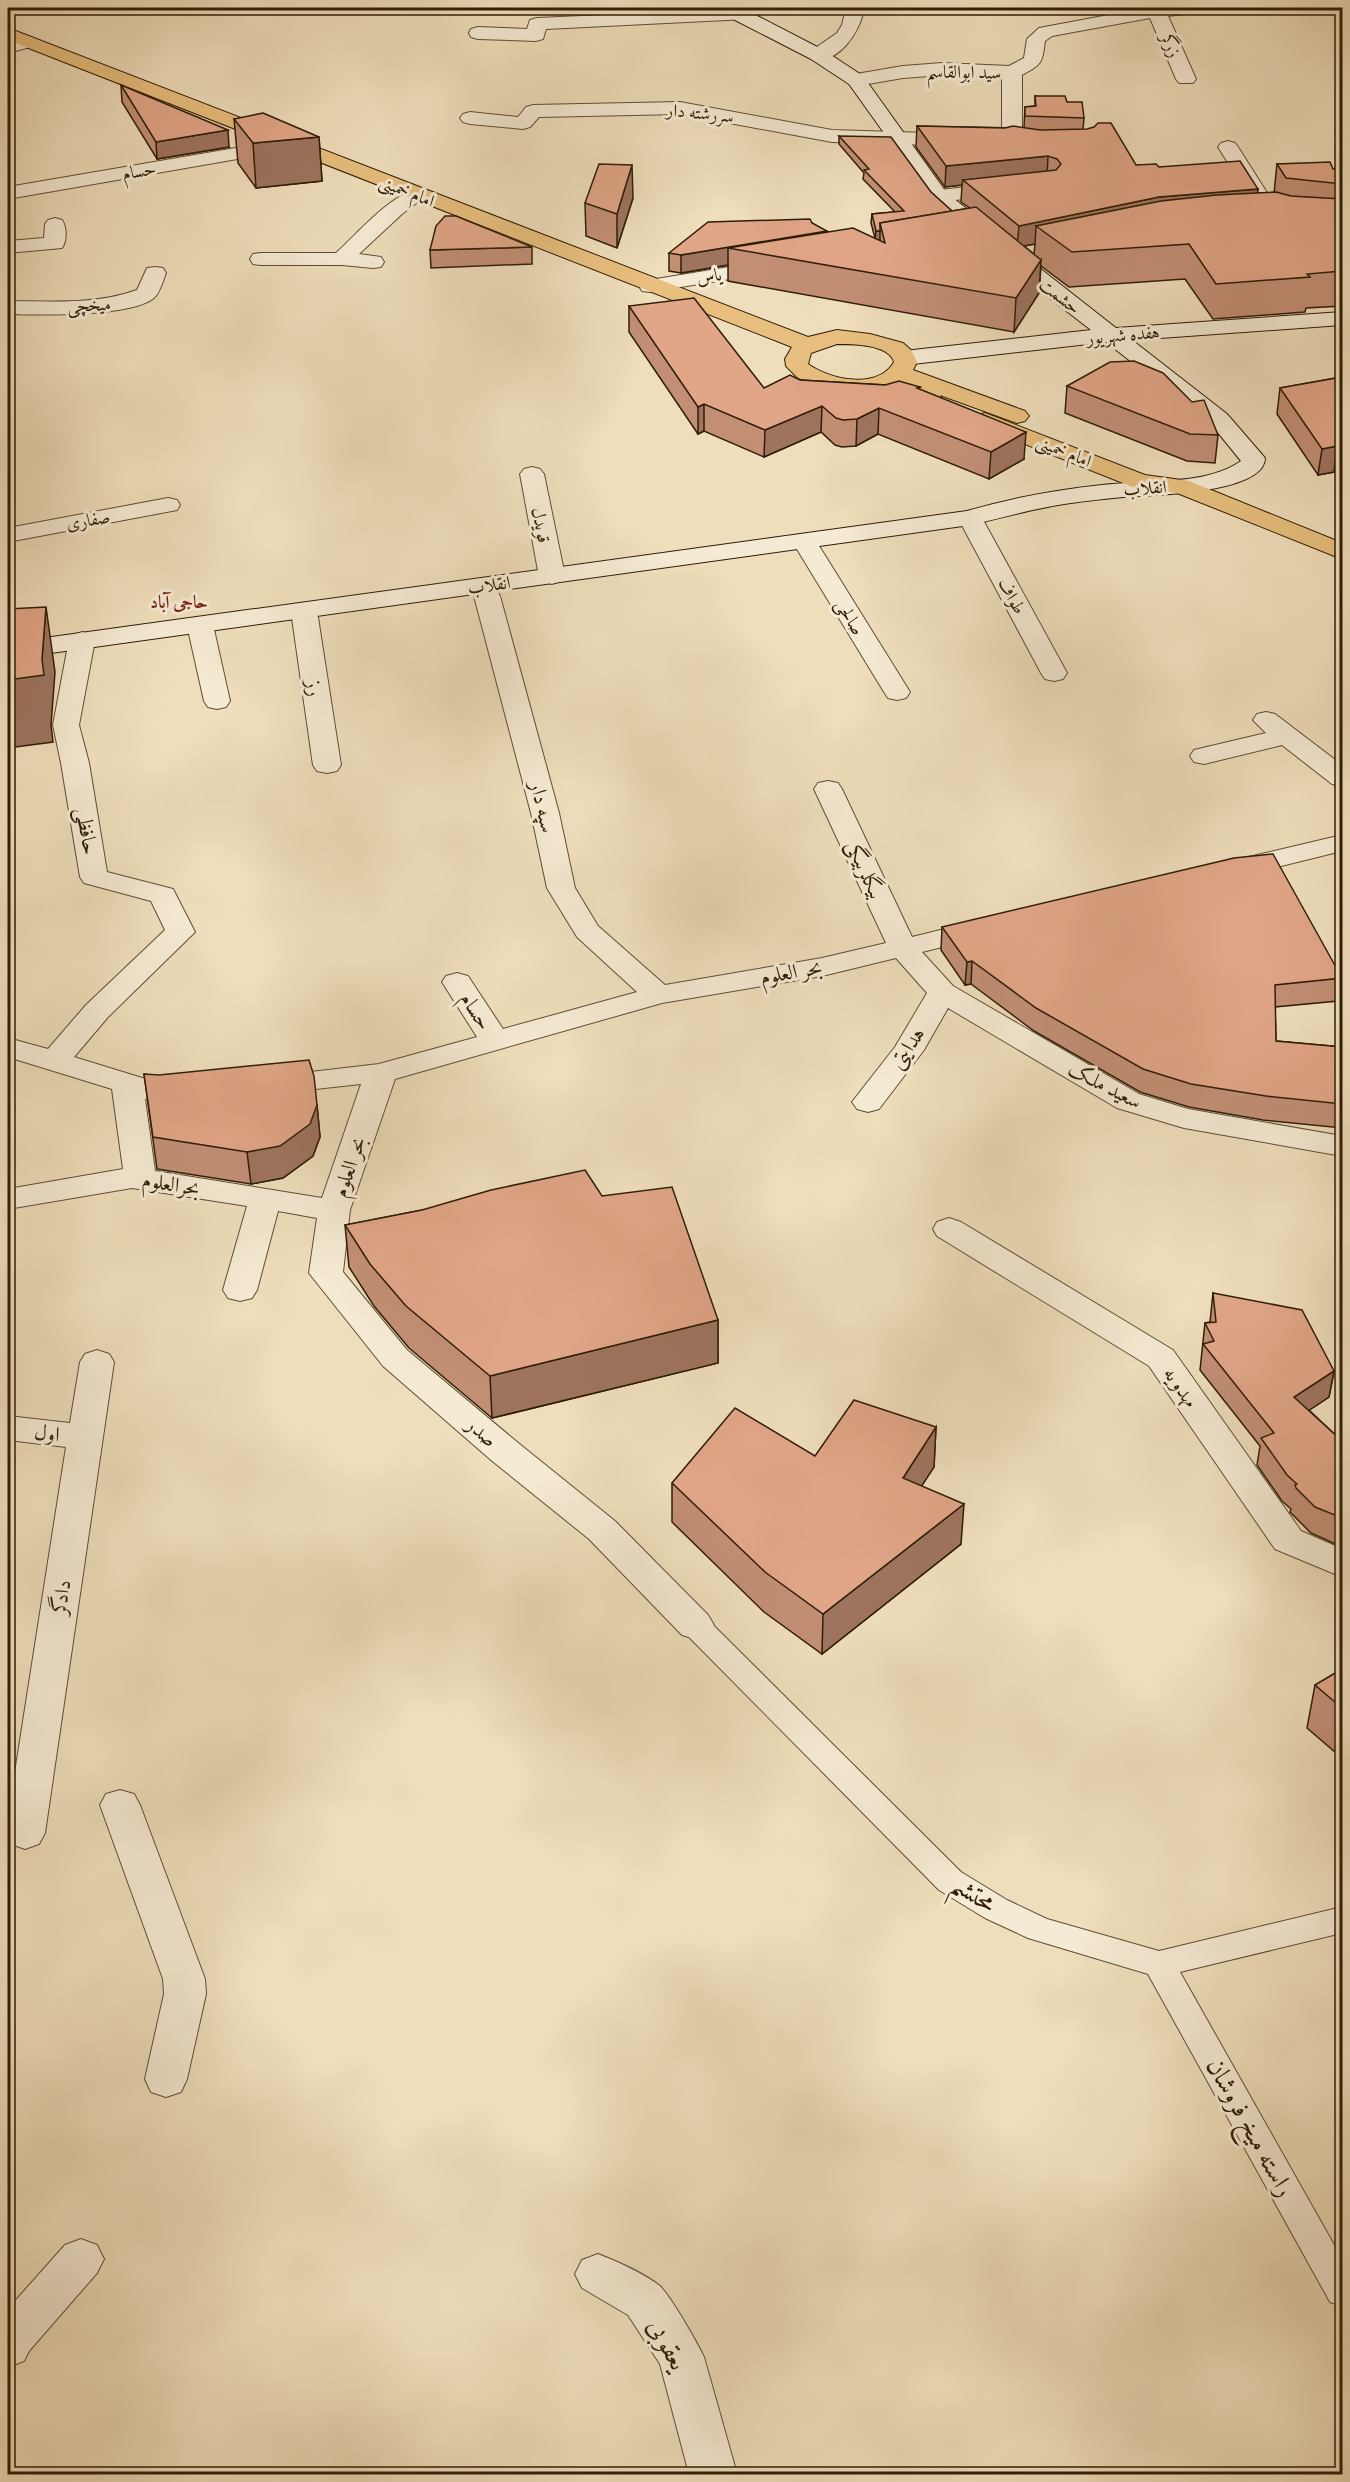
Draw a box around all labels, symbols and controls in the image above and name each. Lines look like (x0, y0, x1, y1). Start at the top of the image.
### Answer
street label: زرگر (1152, 27, 1187, 62)
street label: سید ابوالقاسم (926, 60, 1002, 91)
street label: سررشته دار (663, 98, 735, 131)
street label: حسام (120, 157, 159, 190)
street label: امام خمینی (374, 170, 438, 217)
street label: یاس (695, 263, 725, 293)
street label: حشمت (1033, 273, 1085, 322)
street label: میخچی (67, 293, 112, 321)
street label: هفده شهریور (1083, 321, 1161, 353)
street label: امام خمینی (1031, 430, 1095, 477)
street label: انقلاب (1123, 476, 1168, 504)
street label: صفاری (64, 505, 112, 539)
street label: قویدل (523, 505, 555, 545)
street label: انقلاب (466, 571, 513, 603)
street label: طواف (990, 574, 1031, 620)
district label: حاجی آباد (150, 591, 208, 617)
street label: صالحی (827, 595, 869, 641)
street label: رز (297, 676, 329, 699)
street label: سپه دار (520, 777, 562, 836)
street label: حافظی (66, 805, 104, 857)
street label: بیگلربیگی (837, 836, 890, 904)
street label: بحر العلوم (758, 954, 825, 995)
street label: حسام (450, 987, 498, 1038)
street label: هدایتی (884, 1022, 934, 1076)
street label: سعید ملک (1062, 1055, 1146, 1118)
street label: بحر العلوم (327, 1133, 376, 1202)
street label: بحرالعلوم (139, 1167, 202, 1206)
street label: مهدویه (1154, 1362, 1204, 1415)
street label: صدر (457, 1410, 503, 1456)
street label: اول (32, 1419, 61, 1451)
street label: دادگر (44, 1578, 81, 1619)
street label: محتشم (940, 1867, 1002, 1928)
street label: راسته میخ فروشان (1193, 2052, 1302, 2206)
street label: یعقوبی (636, 2312, 696, 2380)

